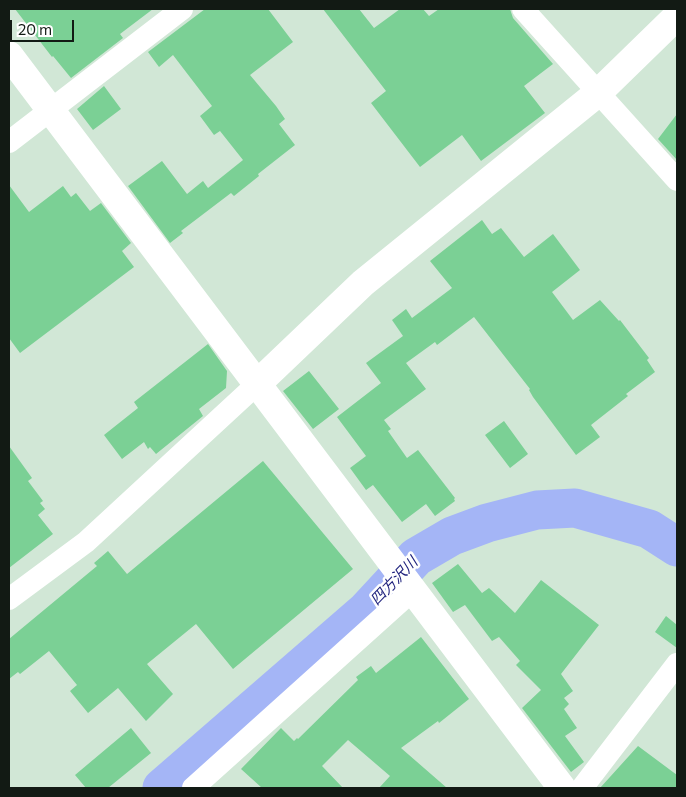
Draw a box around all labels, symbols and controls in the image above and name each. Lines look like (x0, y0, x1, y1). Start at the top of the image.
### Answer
scale bar (12, 10, 76, 42)
text: 20 m (18, 20, 52, 38)
water label: 四方沢川 (367, 553, 421, 609)

